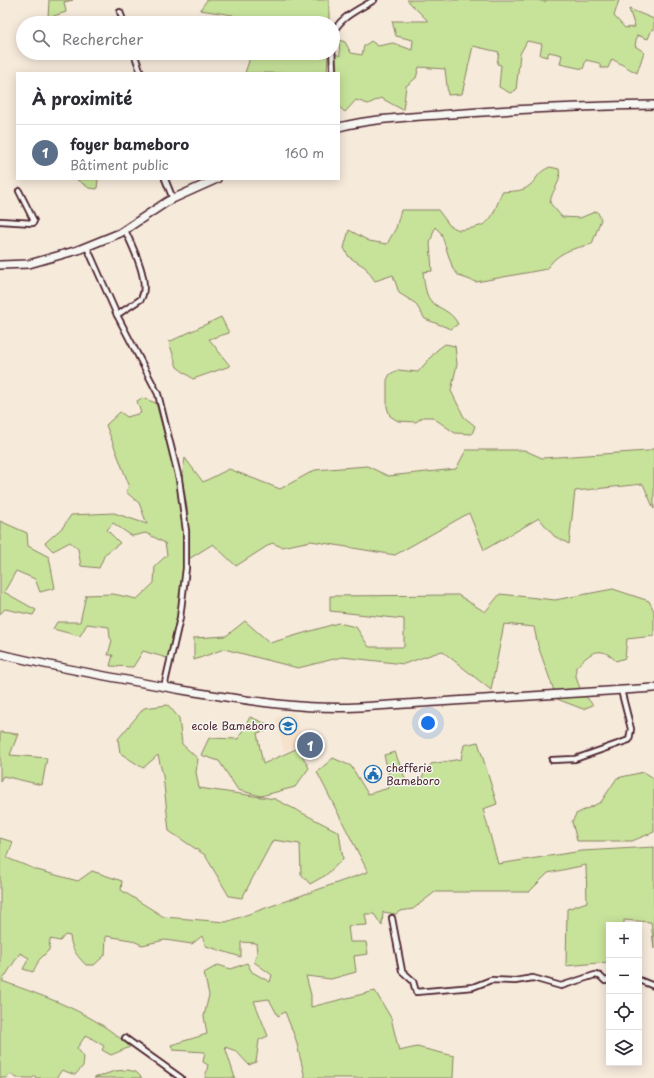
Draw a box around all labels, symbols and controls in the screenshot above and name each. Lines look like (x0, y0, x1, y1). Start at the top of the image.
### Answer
search box (16, 16, 340, 60)
icon: search (30, 27, 52, 49)
text: Rechercher (62, 27, 143, 50)
text: À proximité (32, 85, 132, 111)
text: foyer bameboro (70, 132, 189, 155)
text: 1 (42, 143, 48, 162)
text: 160 m (285, 143, 324, 162)
text: Bâtiment public (70, 155, 169, 174)
your location (418, 713, 438, 733)
school or university icon: ecole Bameboro (278, 716, 298, 736)
place label: ecole Bameboro (191, 717, 275, 734)
pin: 1 (297, 730, 323, 760)
place label: chefferie Bameboro (386, 759, 440, 789)
public building icon: chefferie Bameboro (363, 764, 383, 784)
map controls (606, 922, 642, 1066)
button: + (606, 922, 642, 958)
button: − (606, 958, 642, 994)
button: locate (606, 994, 642, 1030)
button: layers (606, 1030, 642, 1066)

